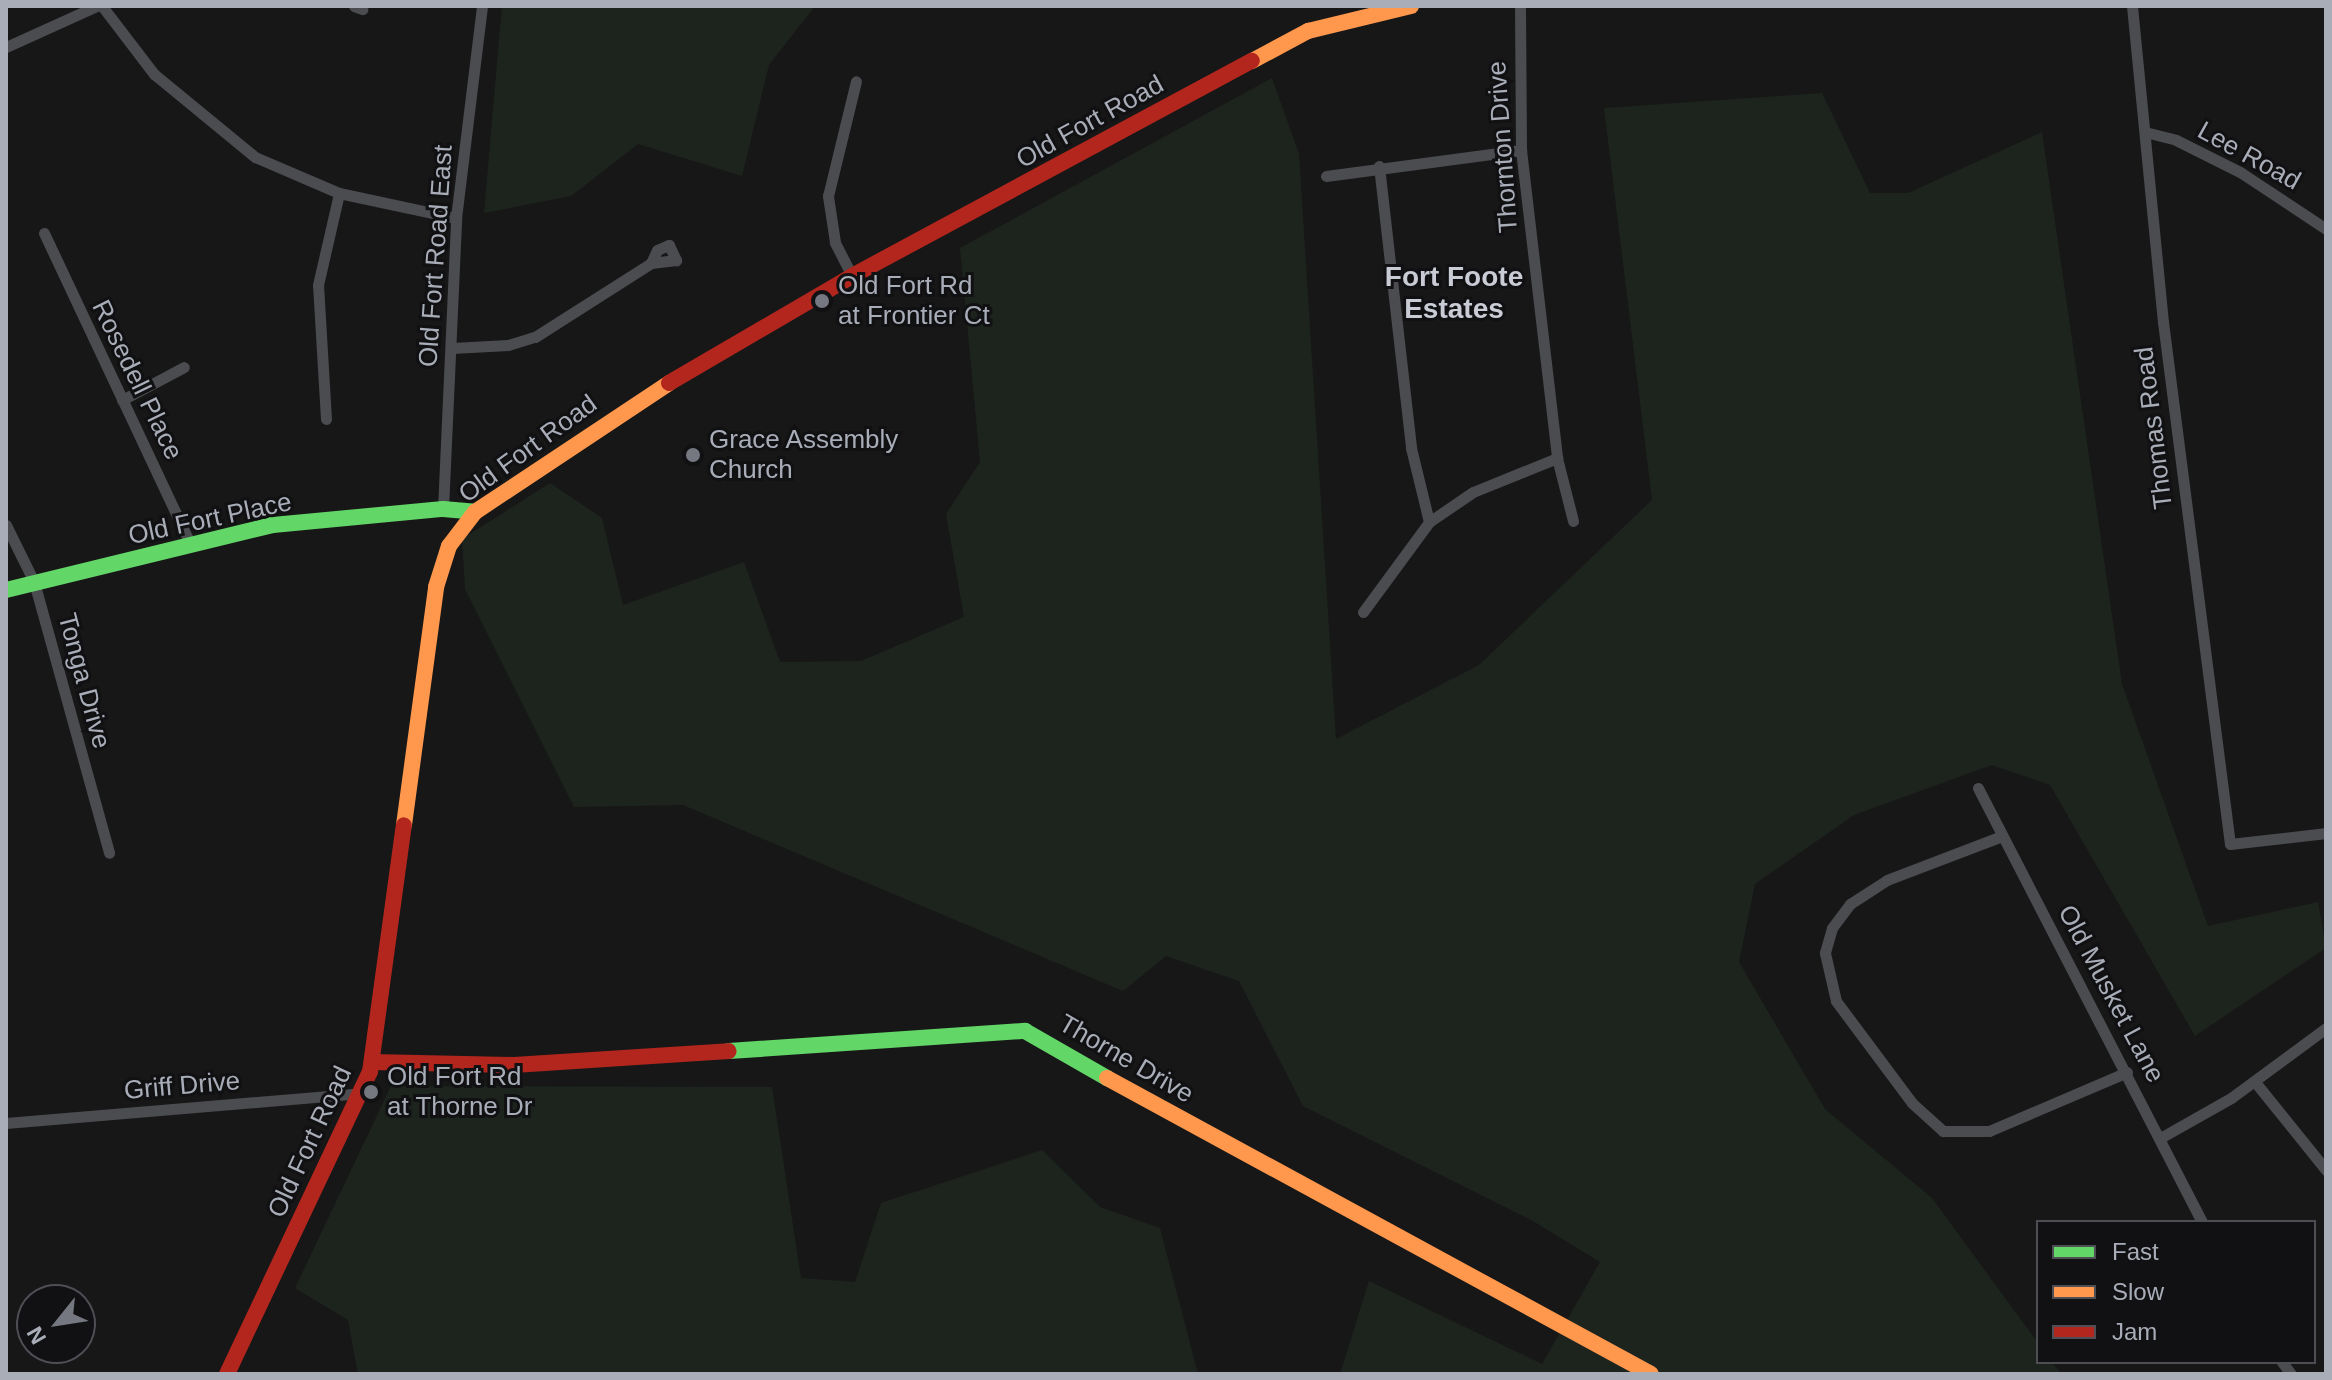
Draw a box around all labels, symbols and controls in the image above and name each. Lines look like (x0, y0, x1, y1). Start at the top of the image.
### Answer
street label: Thornton Drive (1481, 60, 1525, 234)
street label: Old Fort Road (1011, 69, 1169, 175)
street label: Lee Road (2192, 115, 2306, 197)
street label: Old Fort Road East (413, 144, 459, 368)
district label: Fort Foote Estates (1385, 260, 1523, 326)
place label: Old Fort Rd at Frontier Ct (838, 270, 990, 332)
marker: Old Fort Rd at Frontier Ct (813, 292, 831, 310)
street label: Rosedell Place (85, 295, 189, 465)
street label: Thomas Road (2129, 345, 2179, 511)
street label: Old Fort Road (453, 388, 603, 510)
place label: Grace Assembly Church (709, 424, 900, 486)
marker: Grace Assembly Church (684, 446, 702, 464)
street label: Old Fort Place (125, 486, 295, 552)
street label: Tonga Drive (51, 610, 117, 752)
street label: Old Musket Lane (2051, 900, 2171, 1088)
street label: Thorne Drive (1053, 1008, 1199, 1110)
street label: Old Fort Road (261, 1061, 359, 1223)
place label: Old Fort Rd at Thorne Dr (387, 1061, 533, 1122)
street label: Griff Drive (123, 1065, 241, 1107)
marker: Old Fort Rd at Thorne Dr (362, 1083, 380, 1101)
legend (2036, 1220, 2316, 1364)
text: Fast (2112, 1238, 2159, 1265)
text: Slow (2112, 1278, 2164, 1305)
north arrow (16, 1284, 96, 1364)
text: Jam (2112, 1318, 2157, 1345)
text: N (22, 1322, 51, 1348)

